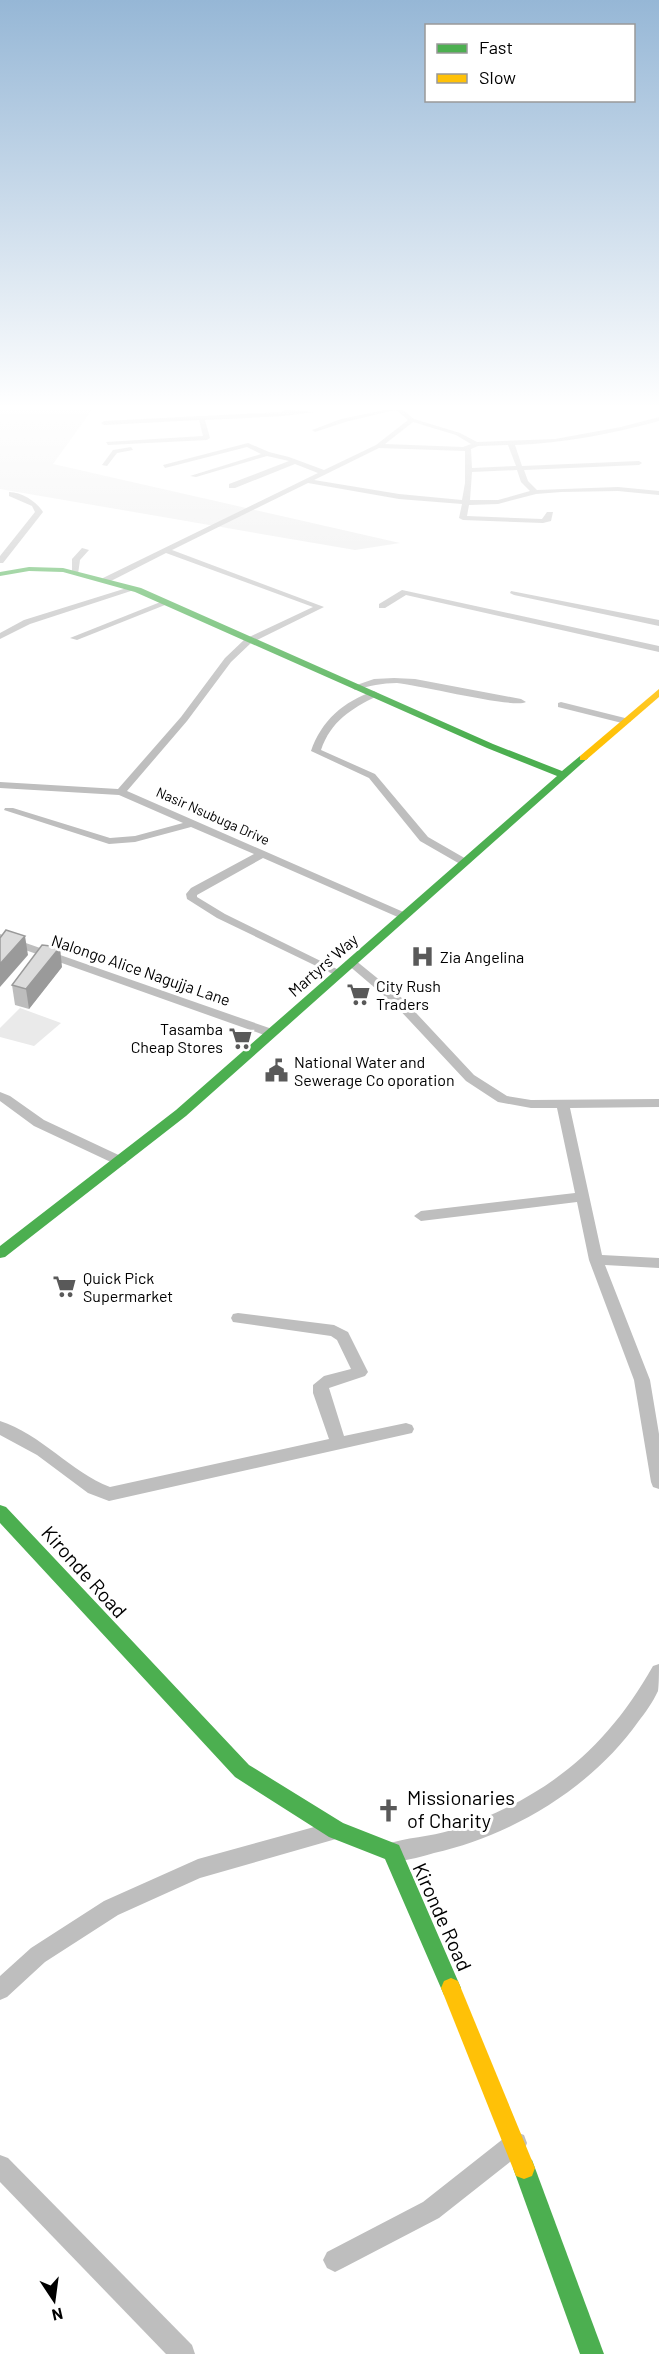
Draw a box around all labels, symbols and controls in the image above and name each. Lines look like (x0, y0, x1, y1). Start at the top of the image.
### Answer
legend (425, 24, 635, 102)
text: Fast (479, 36, 513, 58)
text: Slow (479, 66, 516, 88)
street label: Nasir Nsubuga Drive (154, 783, 273, 848)
street label: Martyrs' Way (284, 929, 362, 1000)
street label: Nalongo Alice Nagujja Lane (49, 930, 233, 1009)
hospital icon: Zia Angelina (409, 944, 435, 970)
place label: Zia Angelina (440, 947, 524, 966)
place label: City Rush Traders (376, 976, 441, 1013)
supermarket icon: City Rush Traders (345, 982, 371, 1008)
place label: Tasamba Cheap Stores (131, 1019, 223, 1056)
supermarket icon: Tasamba Cheap Stores (228, 1025, 254, 1051)
place label: National Water and Sewerage Co oporation (294, 1052, 455, 1089)
public building icon: National Water and Sewerage Co oporation (263, 1058, 289, 1084)
place label: Quick Pick Supermarket (83, 1268, 173, 1305)
supermarket icon: Quick Pick Supermarket (52, 1274, 78, 1300)
street label: Kironde Road (37, 1520, 132, 1622)
place label: Missionaries of Charity (407, 1785, 515, 1832)
church icon: Missionaries of Charity (376, 1797, 402, 1823)
street label: Kironde Road (408, 1859, 477, 1974)
north arrow (24, 2270, 84, 2330)
text: N (50, 2305, 65, 2326)

